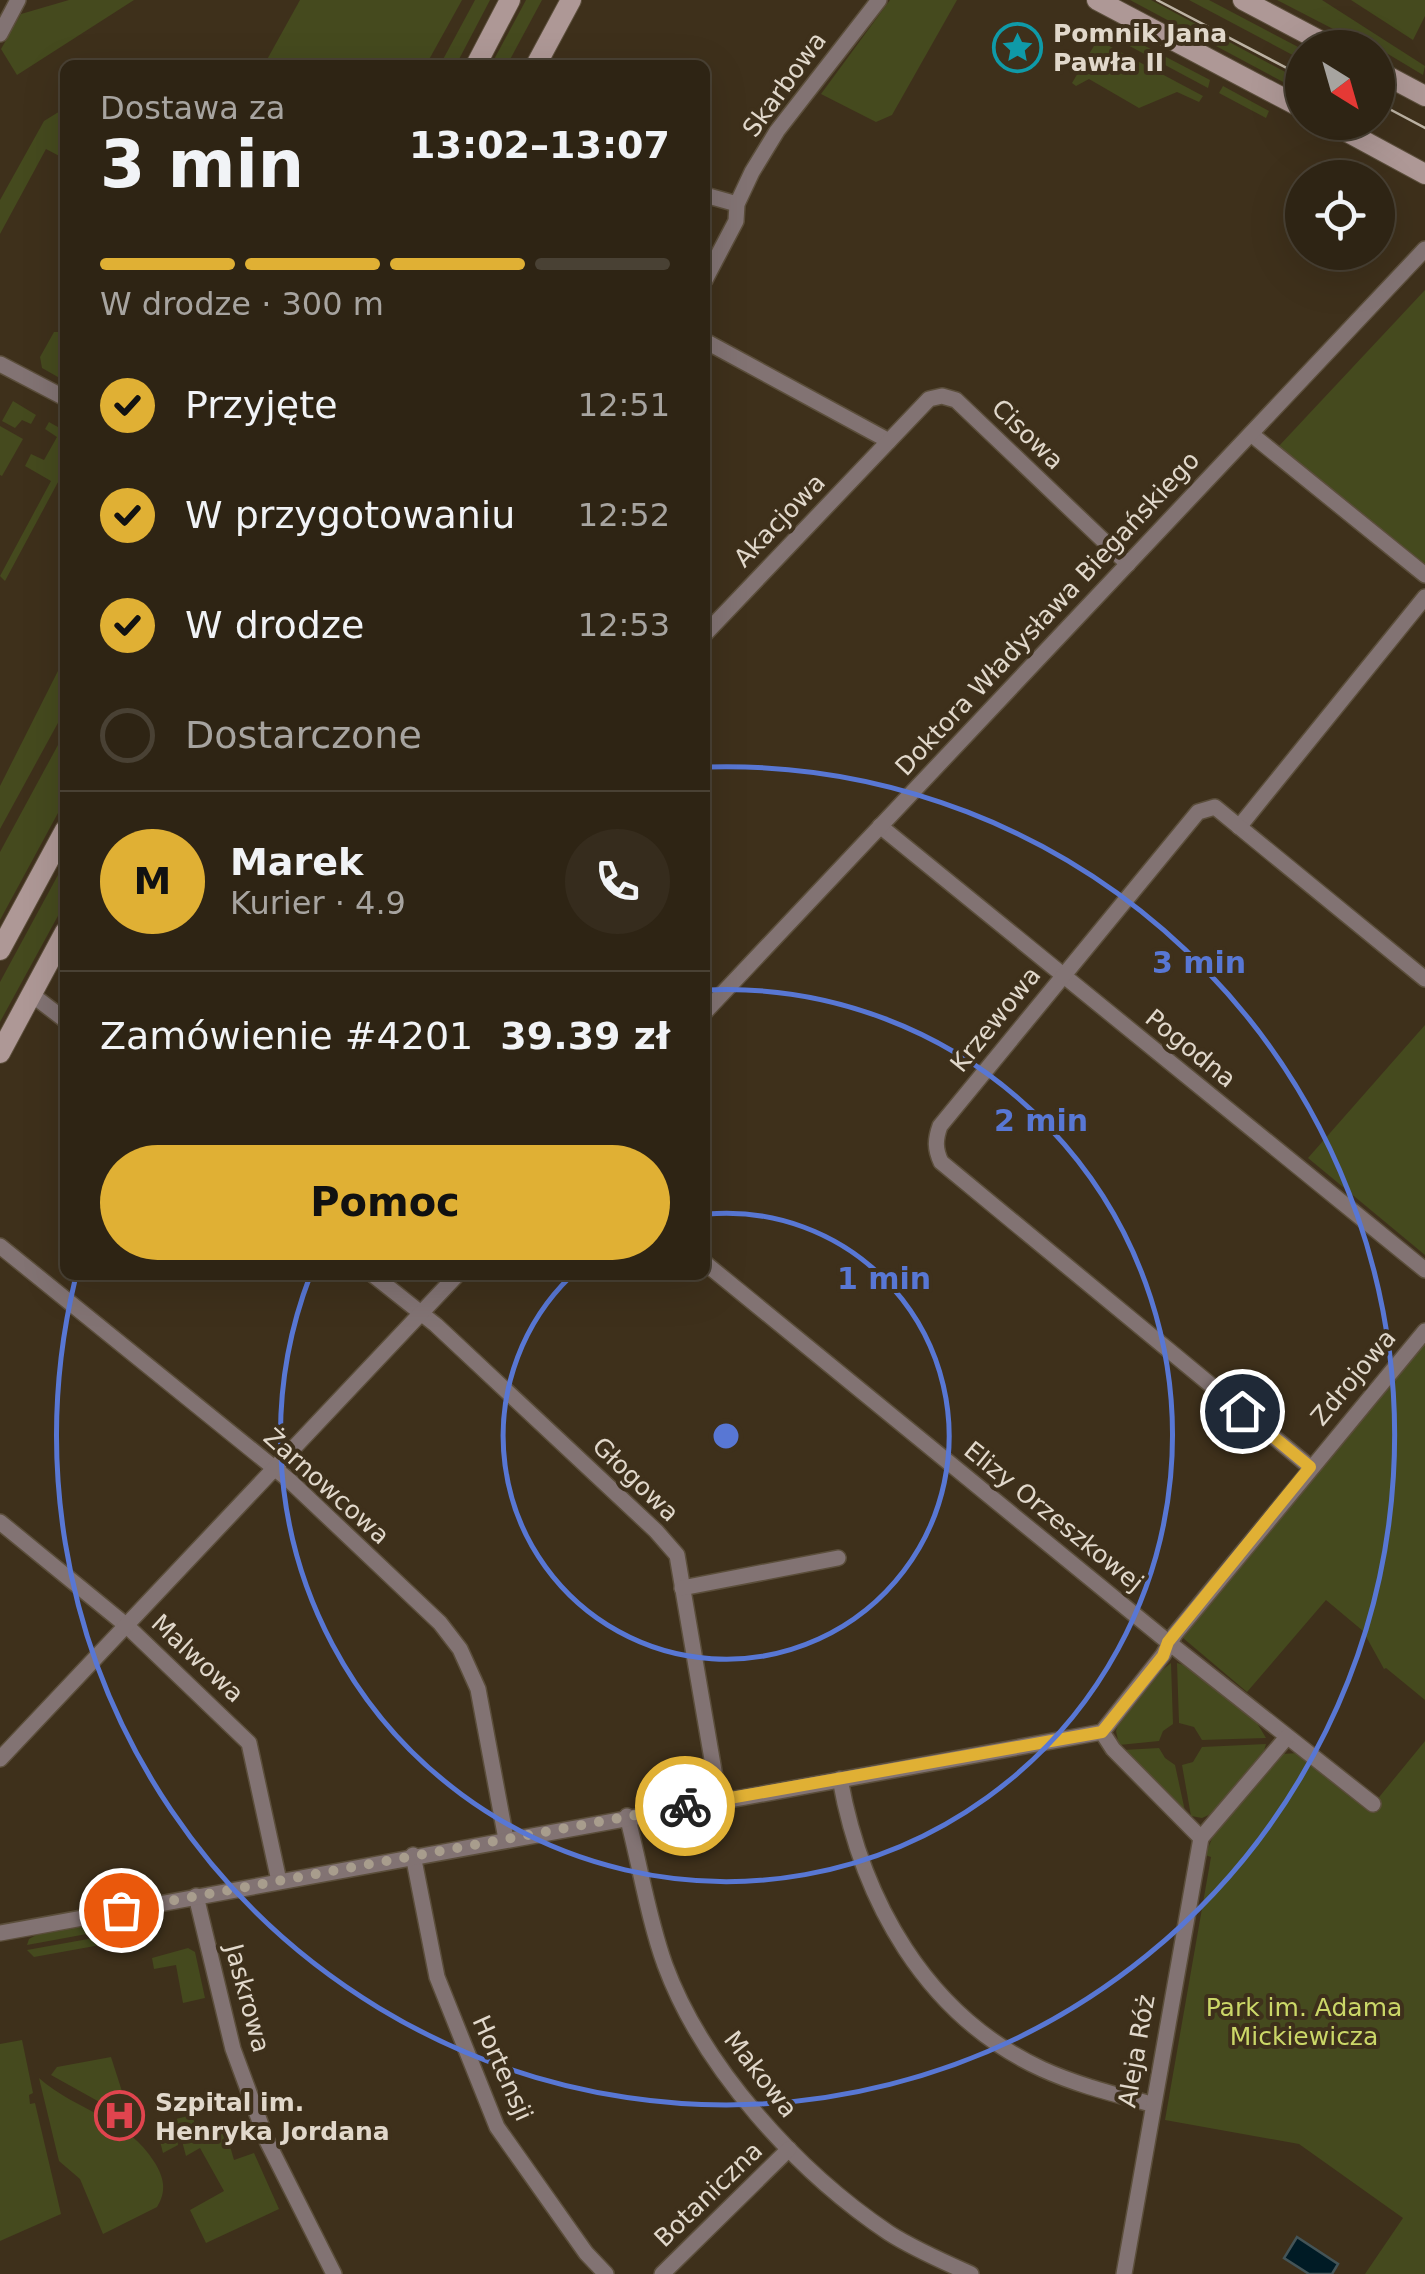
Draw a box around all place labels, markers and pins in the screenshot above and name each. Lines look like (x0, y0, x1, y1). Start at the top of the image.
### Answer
place label: Pomnik Jana Pawła II (1053, 19, 1227, 77)
place icon: Pomnik Jana Pawła II (992, 21, 1044, 73)
pin (1200, 1369, 1285, 1454)
centre of rings (708, 1418, 744, 1454)
pin (79, 1868, 164, 1953)
place label: Szpital im. Henryka Jordana (155, 2088, 390, 2146)
hospital icon: Szpital im. Henryka Jordana (94, 2090, 146, 2142)

